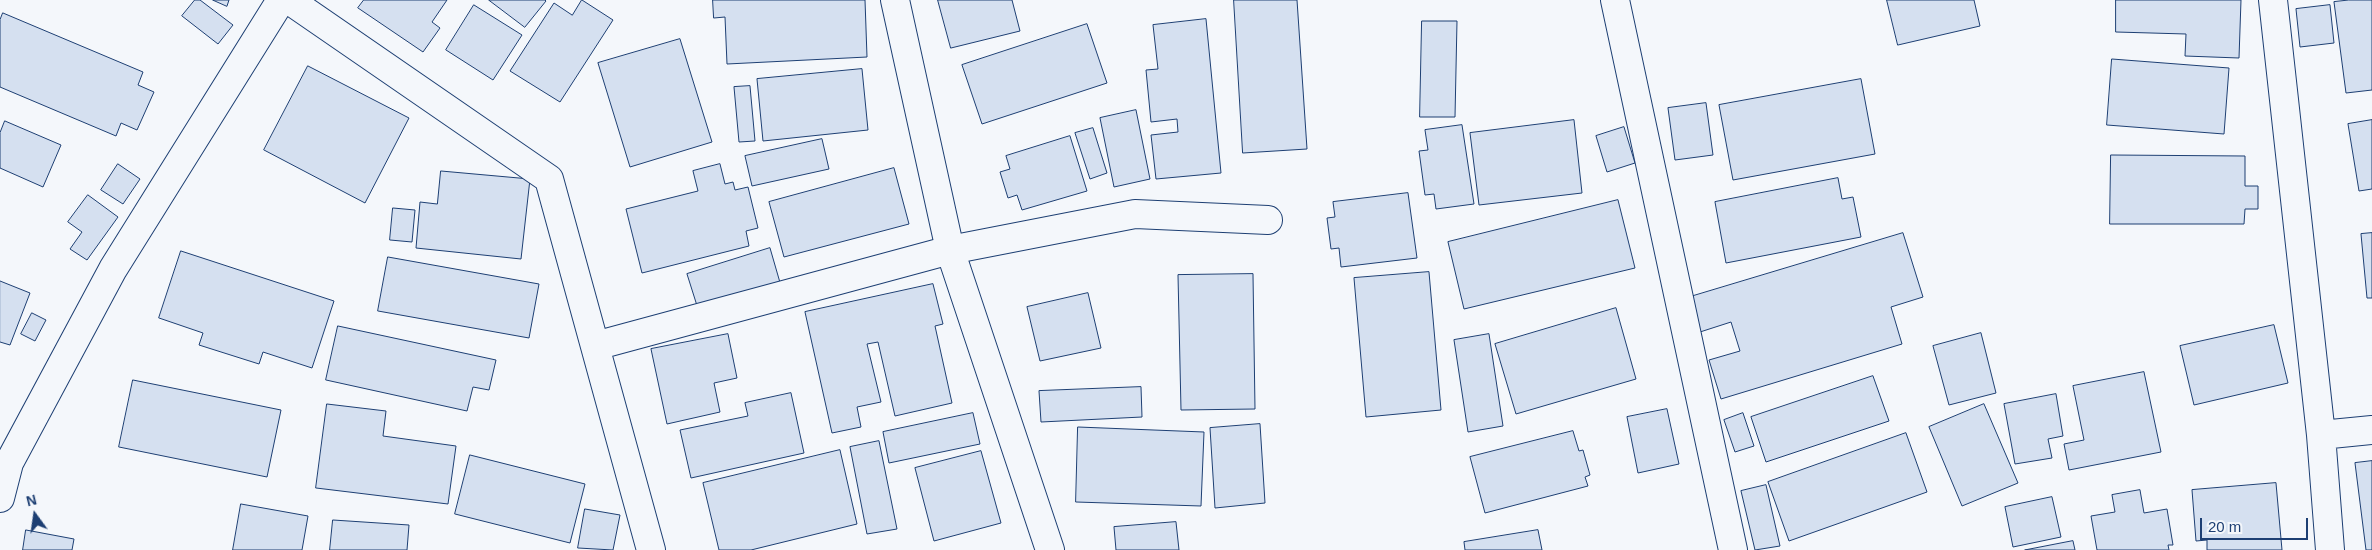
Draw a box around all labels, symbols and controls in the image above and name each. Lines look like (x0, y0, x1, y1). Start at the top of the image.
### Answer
north arrow (10, 490, 60, 540)
text: N (25, 491, 38, 509)
scale bar (2202, 508, 2310, 540)
text: 20 m (2208, 518, 2241, 535)

